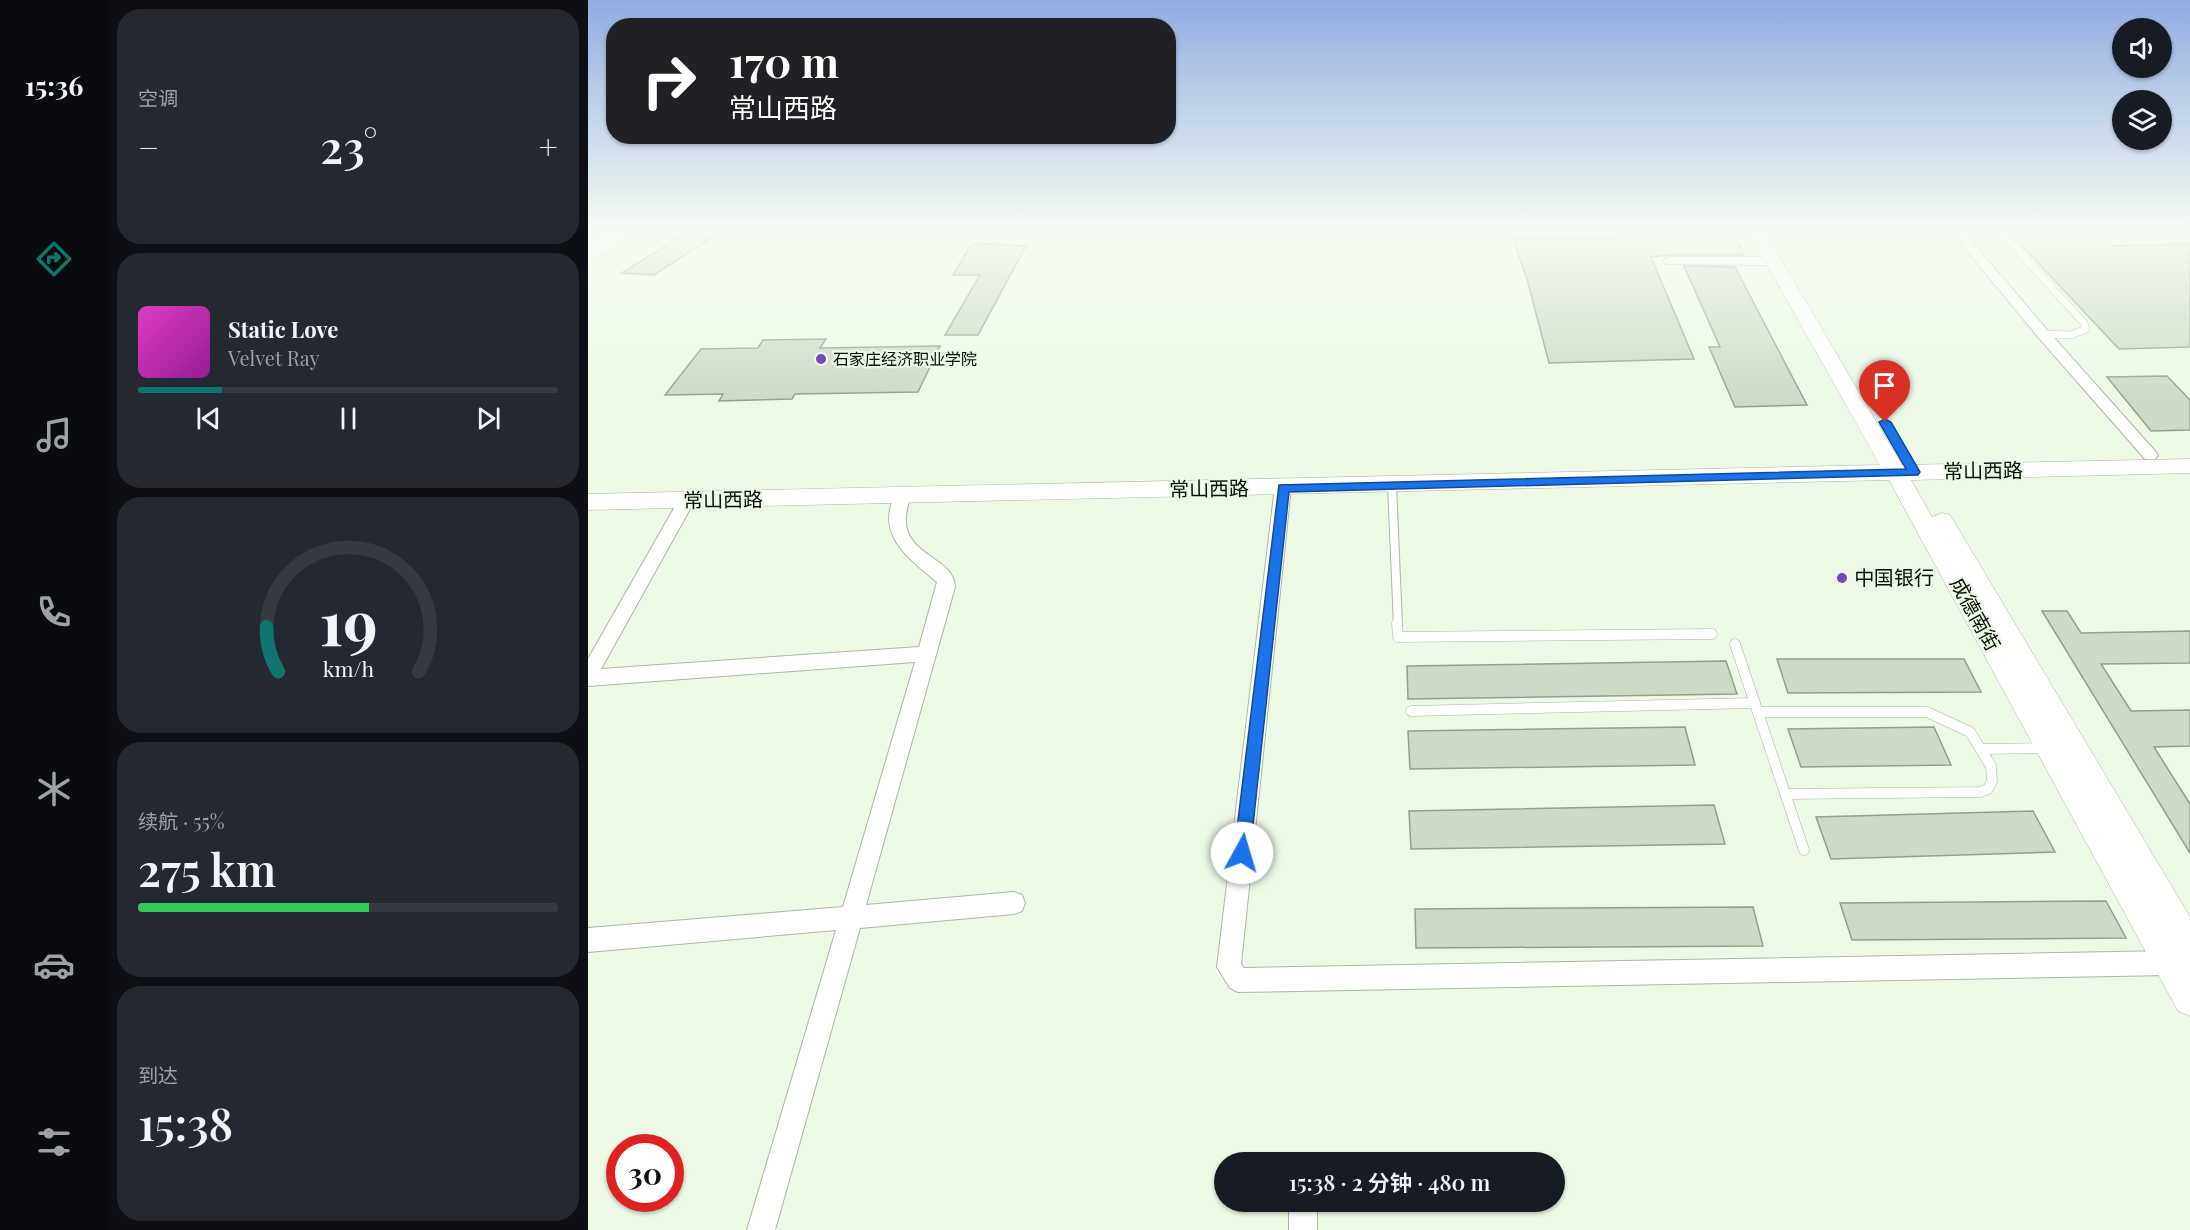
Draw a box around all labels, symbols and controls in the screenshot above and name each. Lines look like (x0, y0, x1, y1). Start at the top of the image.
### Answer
map controls (2112, 18, 2172, 150)
button: sound (2112, 18, 2172, 78)
text: 170 m (729, 33, 839, 89)
icon: right (630, 42, 708, 120)
text: 15:36 (25, 67, 83, 103)
text: 空调 (138, 84, 178, 111)
text: 常山西路 (729, 89, 837, 125)
button: layers (2112, 90, 2172, 150)
text: 23° (320, 115, 378, 175)
text: − (138, 124, 159, 168)
text: + (539, 124, 558, 168)
icon: directions (33, 238, 75, 280)
text: Static Love (228, 314, 338, 344)
text: Velvet Ray (228, 344, 320, 371)
place label: 石家庄经济职业学院 (833, 348, 977, 369)
marker: 石家庄经济职业学院 (814, 352, 828, 366)
pin (1859, 360, 1910, 422)
icon: arrive (1868, 369, 1901, 402)
icon: previous (192, 402, 225, 435)
icon: pause (332, 402, 365, 435)
icon: next (472, 402, 505, 435)
icon: music (33, 414, 75, 456)
street label: 常山西路 (1943, 455, 2023, 484)
street label: 常山西路 (1169, 473, 1249, 502)
street label: 常山西路 (683, 484, 763, 513)
place label: 中国银行 (1854, 563, 1934, 590)
marker: 中国银行 (1835, 571, 1849, 585)
street label: 成德南街 (1945, 572, 2008, 655)
text: 19 (319, 578, 377, 662)
icon: phone (33, 591, 75, 633)
text: km/h (322, 654, 374, 682)
icon: climate (33, 768, 75, 810)
text: 续航 · 55% (138, 807, 225, 834)
position arrow (1210, 821, 1274, 885)
text: 275 km (138, 838, 276, 898)
icon: car (33, 944, 75, 986)
text: 到达 (138, 1061, 178, 1088)
text: 15:38 (138, 1092, 233, 1152)
icon: filters (33, 1121, 75, 1163)
speed limit sign: 30 (606, 1134, 684, 1212)
text: 15:38 · 2 分钟 · 480 m (1289, 1167, 1490, 1197)

